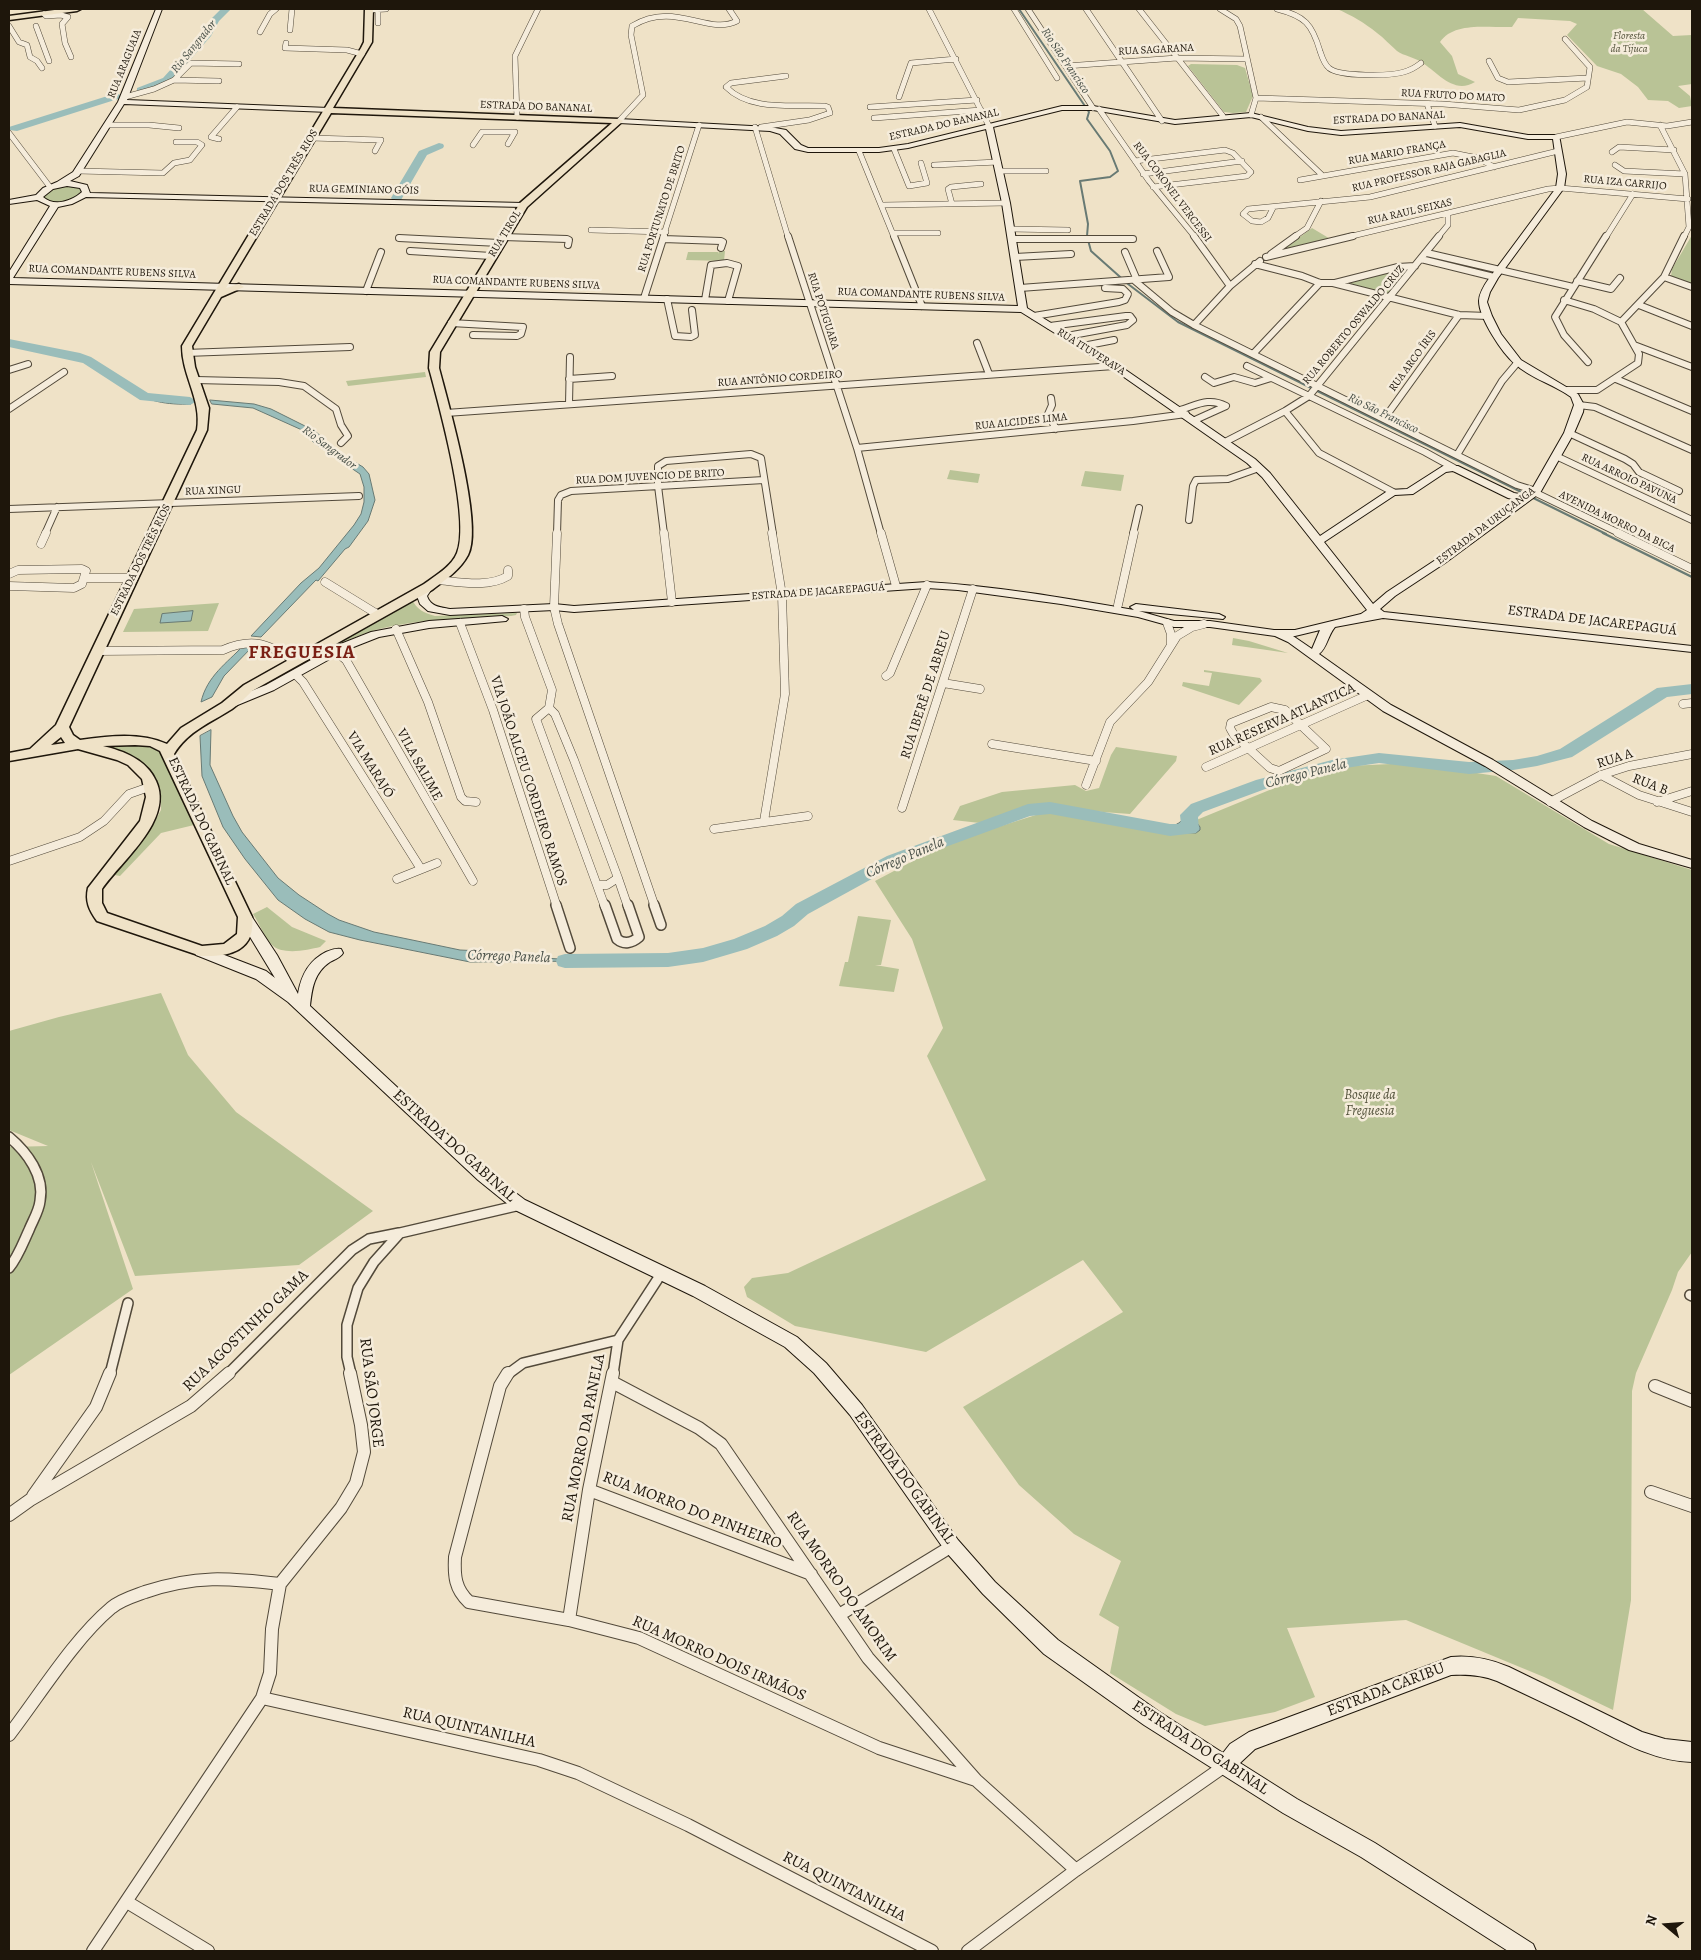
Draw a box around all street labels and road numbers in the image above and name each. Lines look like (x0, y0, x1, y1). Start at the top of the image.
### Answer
street label: RUA ARAGUAIA (105, 28, 145, 100)
street label: RUA SAGARANA (1118, 41, 1194, 59)
street label: RUA FRUTO DO MATO (1401, 87, 1505, 105)
street label: ESTRADA DO BANANAL (480, 98, 592, 116)
street label: ESTRADA DO BANANAL (888, 106, 1000, 144)
street label: ESTRADA DO BANANAL (1333, 108, 1445, 128)
street label: ESTRADA DOS TRÊS RIOS (247, 127, 321, 239)
street label: RUA MARIO FRANÇA (1347, 138, 1447, 168)
street label: RUA CORONEL VERCESSI (1130, 139, 1214, 245)
street label: RUA FORTUNATO DE BRITO (635, 144, 689, 274)
street label: RUA PROFESSOR RAJA GABAGLIA (1351, 147, 1507, 195)
street label: RUA IZA CARRIJO (1583, 173, 1667, 193)
street label: RUA GEMINIANO GÓIS (309, 182, 419, 198)
street label: RUA RAUL SEIXAS (1366, 196, 1454, 228)
street label: RUA TIROL (486, 208, 524, 260)
street label: RUA COMANDANTE RUBENS SILVA (28, 262, 196, 282)
street label: RUA ROBERTO OSWALDO CRUZ (1300, 263, 1408, 387)
street label: RUA POTIGUARA (804, 271, 842, 351)
street label: RUA COMANDANTE RUBENS SILVA (432, 273, 600, 293)
street label: RUA COMANDANTE RUBENS SILVA (837, 285, 1005, 305)
street label: RUA ITUVERAVA (1054, 326, 1128, 378)
street label: RUA ARCO ÍRIS (1386, 328, 1440, 394)
street label: RUA ANTÔNIO CORDEIRO (717, 368, 843, 390)
street label: RUA ALCIDES LIMA (974, 411, 1068, 433)
street label: RUA ARROIO PAVUNA (1579, 451, 1679, 507)
street label: RUA DOM JUVENCIO DE BRITO (575, 467, 725, 487)
street label: RUA XINGU (185, 483, 241, 499)
street label: ESTRADA DA URUÇANGA (1434, 485, 1538, 567)
street label: AVENIDA MORRO DA BICA (1557, 488, 1677, 556)
street label: ESTRADA DOS TRÊS RIOS (108, 502, 174, 618)
street label: ESTRADA DE JACAREPAGUÁ (751, 581, 885, 603)
street label: ESTRADA DE JACAREPAGUÁ (1507, 602, 1677, 640)
street label: RUA IBERÊ DE ABREU (897, 629, 955, 761)
street label: VIA JOÃO ALCEU CORDEIRO RAMOS (486, 674, 570, 888)
street label: RUA RESERVA ATLANTICA (1206, 680, 1358, 760)
street label: VILA SALIME (392, 726, 446, 804)
street label: VIA MARAJÓ (343, 729, 397, 801)
street label: RUA A (1595, 745, 1635, 773)
street label: ESTRADA DO GABINAL (164, 754, 238, 888)
street label: RUA B (1630, 771, 1670, 799)
street label: ESTRADA DO GABINAL (388, 1086, 520, 1206)
street label: RUA AGOSTINHO GAMA (179, 1266, 313, 1396)
street label: RUA SÃO JORGE (355, 1337, 387, 1449)
street label: RUA MORRO DA PANELA (558, 1352, 610, 1524)
street label: ESTRADA DO GABINAL (849, 1408, 959, 1548)
street label: RUA MORRO DO PINHEIRO (600, 1468, 784, 1554)
street label: RUA MORRO DO AMORIM (782, 1508, 900, 1666)
street label: RUA MORRO DOIS IRMÃOS (629, 1612, 809, 1706)
street label: ESTRADA CARIBU (1324, 1659, 1448, 1721)
street label: ESTRADA DO GABINAL (1128, 1697, 1272, 1799)
street label: RUA QUINTANILHA (401, 1703, 537, 1753)
street label: RUA QUINTANILHA (779, 1848, 909, 1926)

